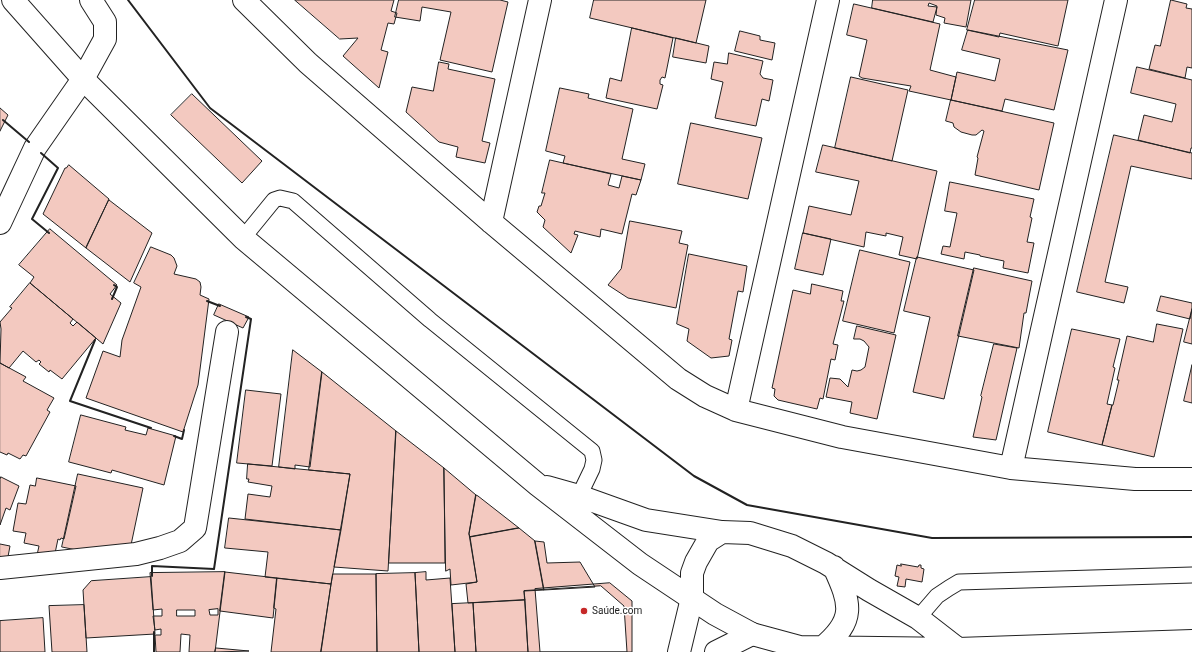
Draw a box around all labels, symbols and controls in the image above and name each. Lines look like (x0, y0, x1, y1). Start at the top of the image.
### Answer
place label: Saúde.com (592, 605, 642, 617)
marker: Saúde.com (579, 606, 589, 616)

